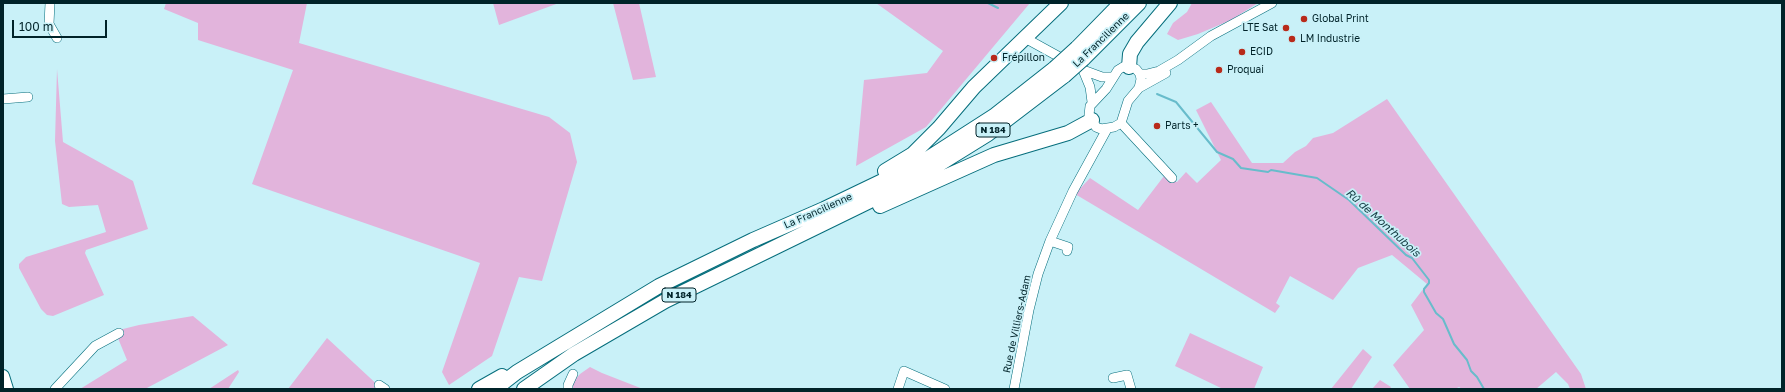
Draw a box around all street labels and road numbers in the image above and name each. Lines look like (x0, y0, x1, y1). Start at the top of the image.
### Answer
street label: La Francilienne (1070, 10, 1132, 70)
road number: N 184 (976, 123, 1010, 137)
street label: La Francilienne (782, 191, 854, 231)
street label: Rue de Villiers-Adam (1001, 274, 1033, 374)
road number: N 184 (662, 288, 696, 302)

